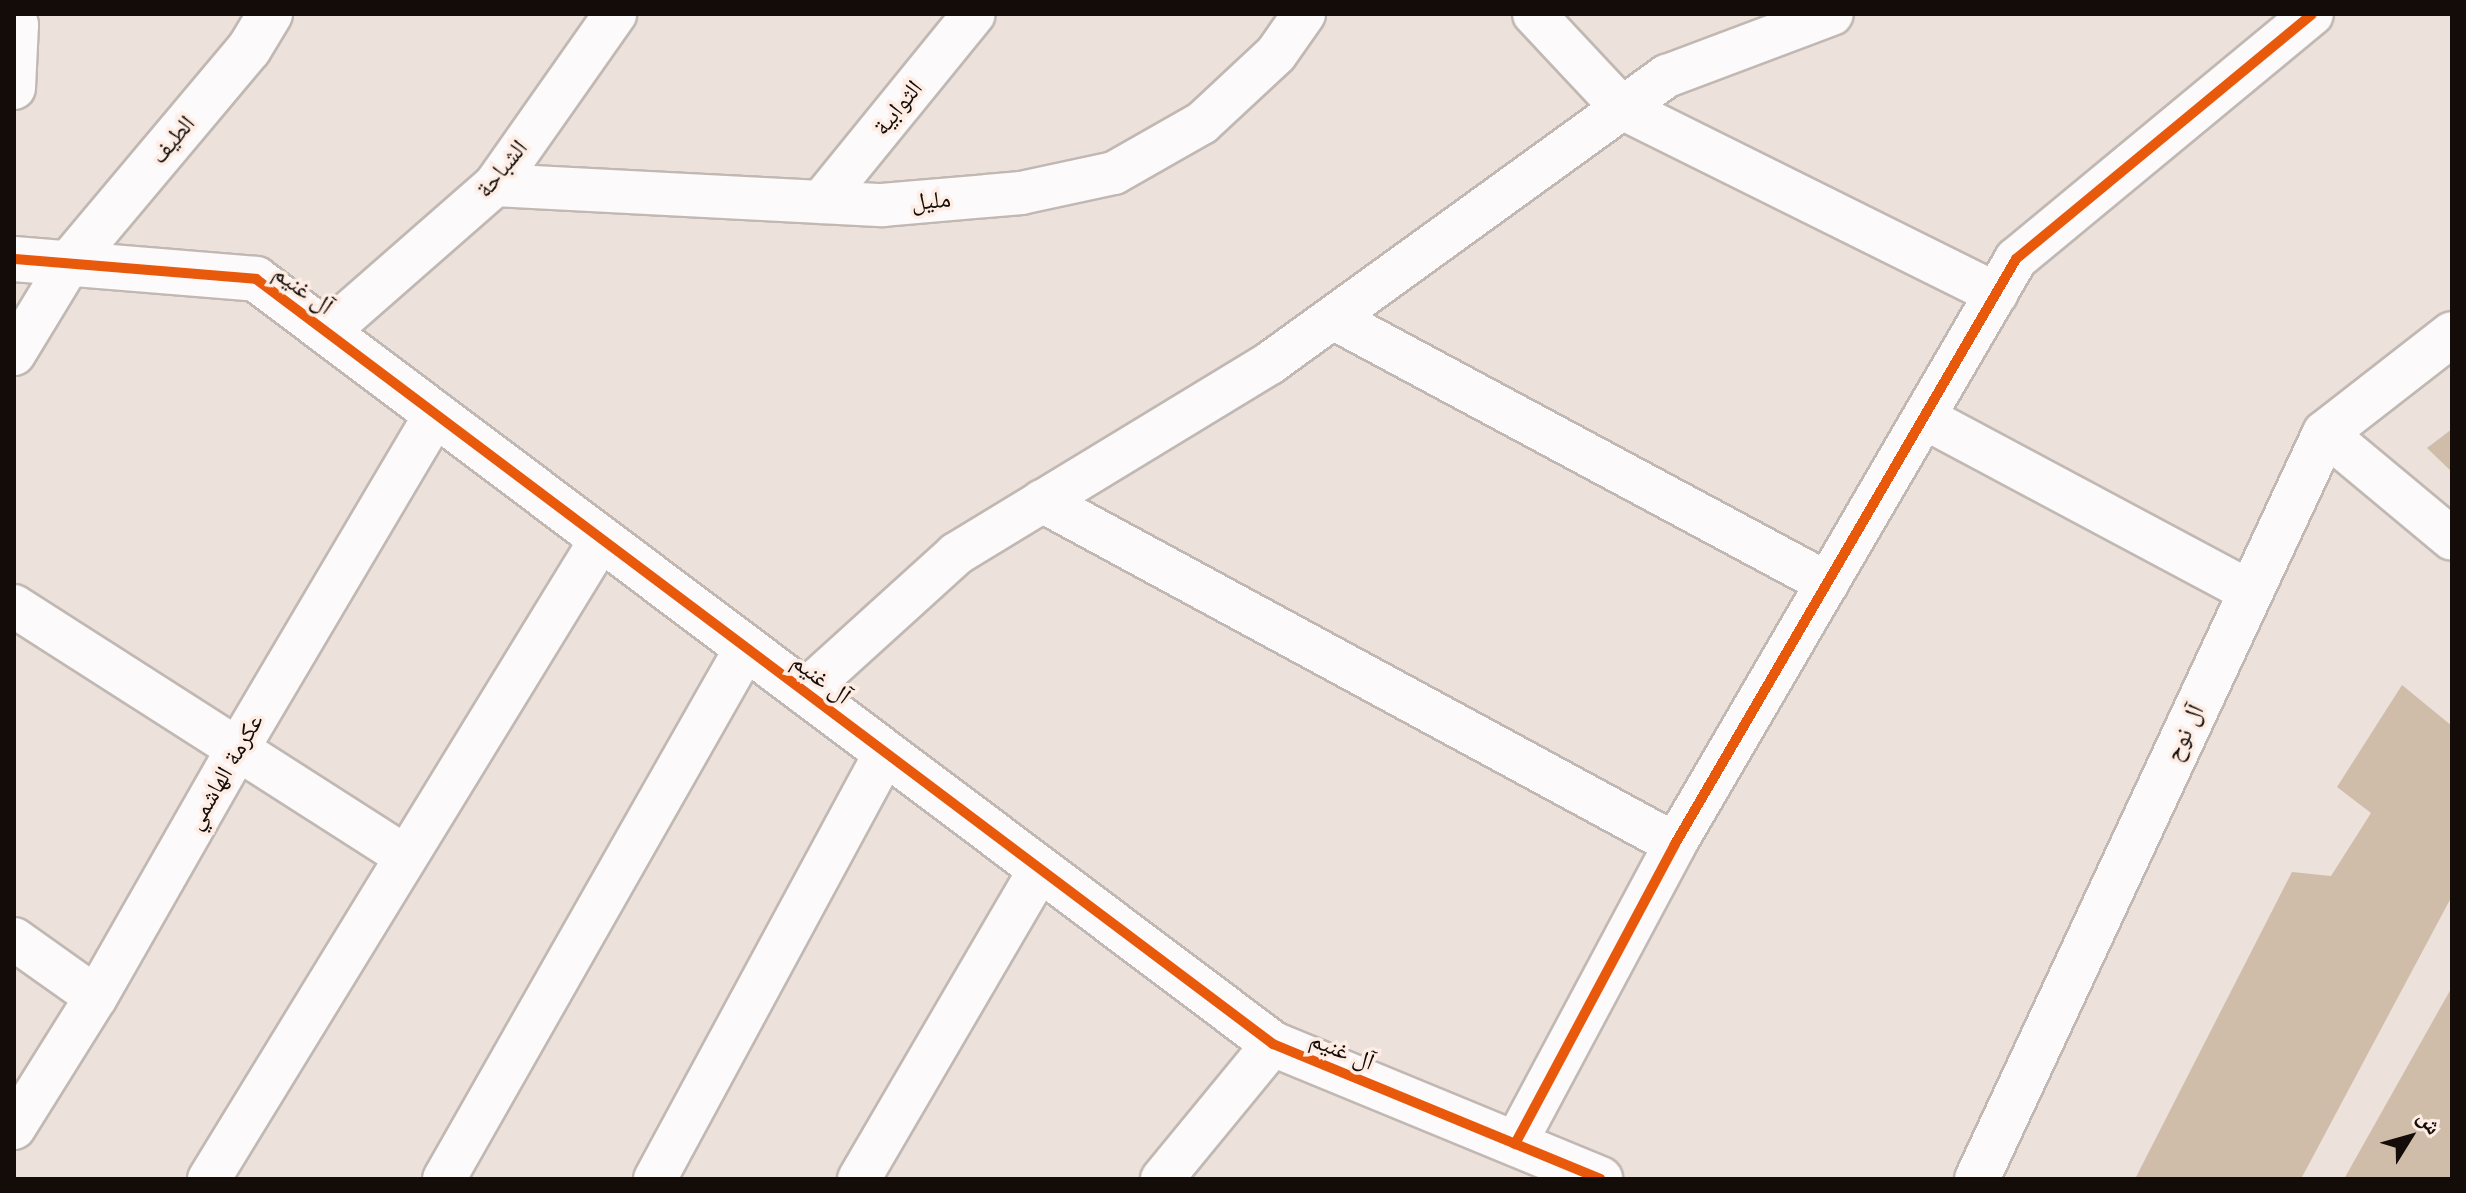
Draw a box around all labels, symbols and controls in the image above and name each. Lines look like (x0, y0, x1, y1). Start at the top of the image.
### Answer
street label: الثوابية (867, 75, 929, 141)
street label: الطيف (145, 110, 201, 170)
street label: الشباحة (470, 134, 534, 204)
street label: مليل (910, 185, 952, 217)
street label: آل غنيم (268, 259, 338, 321)
street label: آل غنيم (786, 647, 856, 711)
street label: آل نوح (2159, 700, 2211, 766)
street label: عكرمة الهاشمي (180, 709, 270, 835)
street label: آل غنيم (1306, 1025, 1378, 1077)
north arrow (2370, 1097, 2450, 1177)
text: ش (2412, 1105, 2447, 1140)

